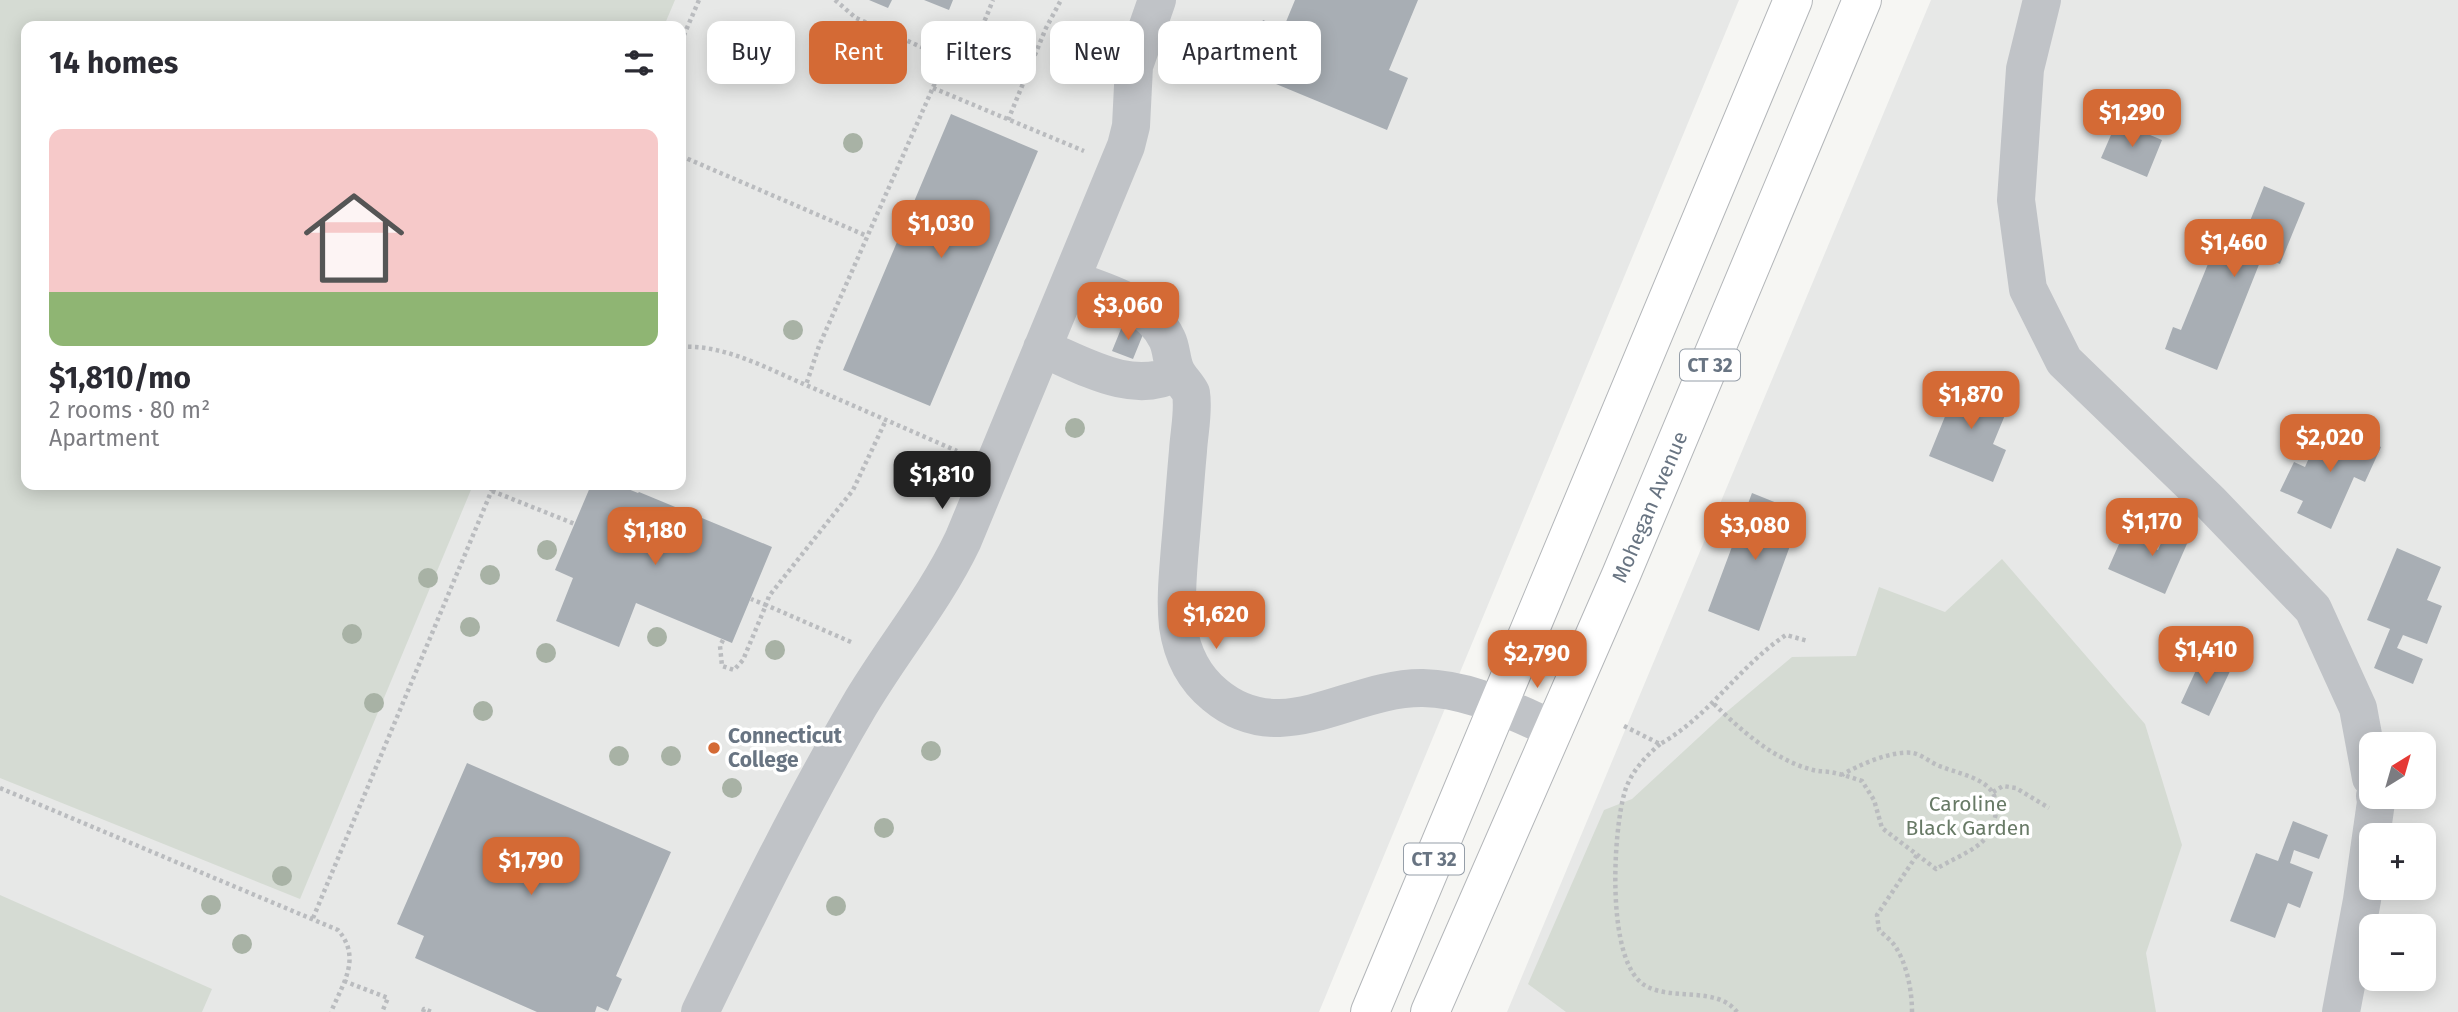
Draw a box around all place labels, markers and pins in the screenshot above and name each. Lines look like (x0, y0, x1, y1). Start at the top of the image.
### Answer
pin: $1,290 (2075, 90, 2189, 149)
pin: $1,030 (884, 201, 998, 260)
pin: $1,460 (2177, 219, 2291, 279)
pin: $3,060 (1071, 282, 1185, 342)
pin: $1,870 (1914, 372, 2028, 431)
pin: $2,020 (2273, 414, 2387, 474)
pin: $1,810 (885, 452, 999, 511)
pin: $1,170 (2095, 498, 2209, 558)
pin: $3,080 (1698, 503, 1812, 562)
pin: $1,180 (598, 508, 712, 567)
pin: $1,620 (1159, 592, 1273, 651)
pin: $1,410 (2149, 626, 2263, 686)
pin: $2,790 (1480, 630, 1594, 690)
place label: Connecticut College (728, 723, 843, 773)
marker: Connecticut College (706, 740, 722, 756)
pin: $1,790 (474, 838, 588, 897)

